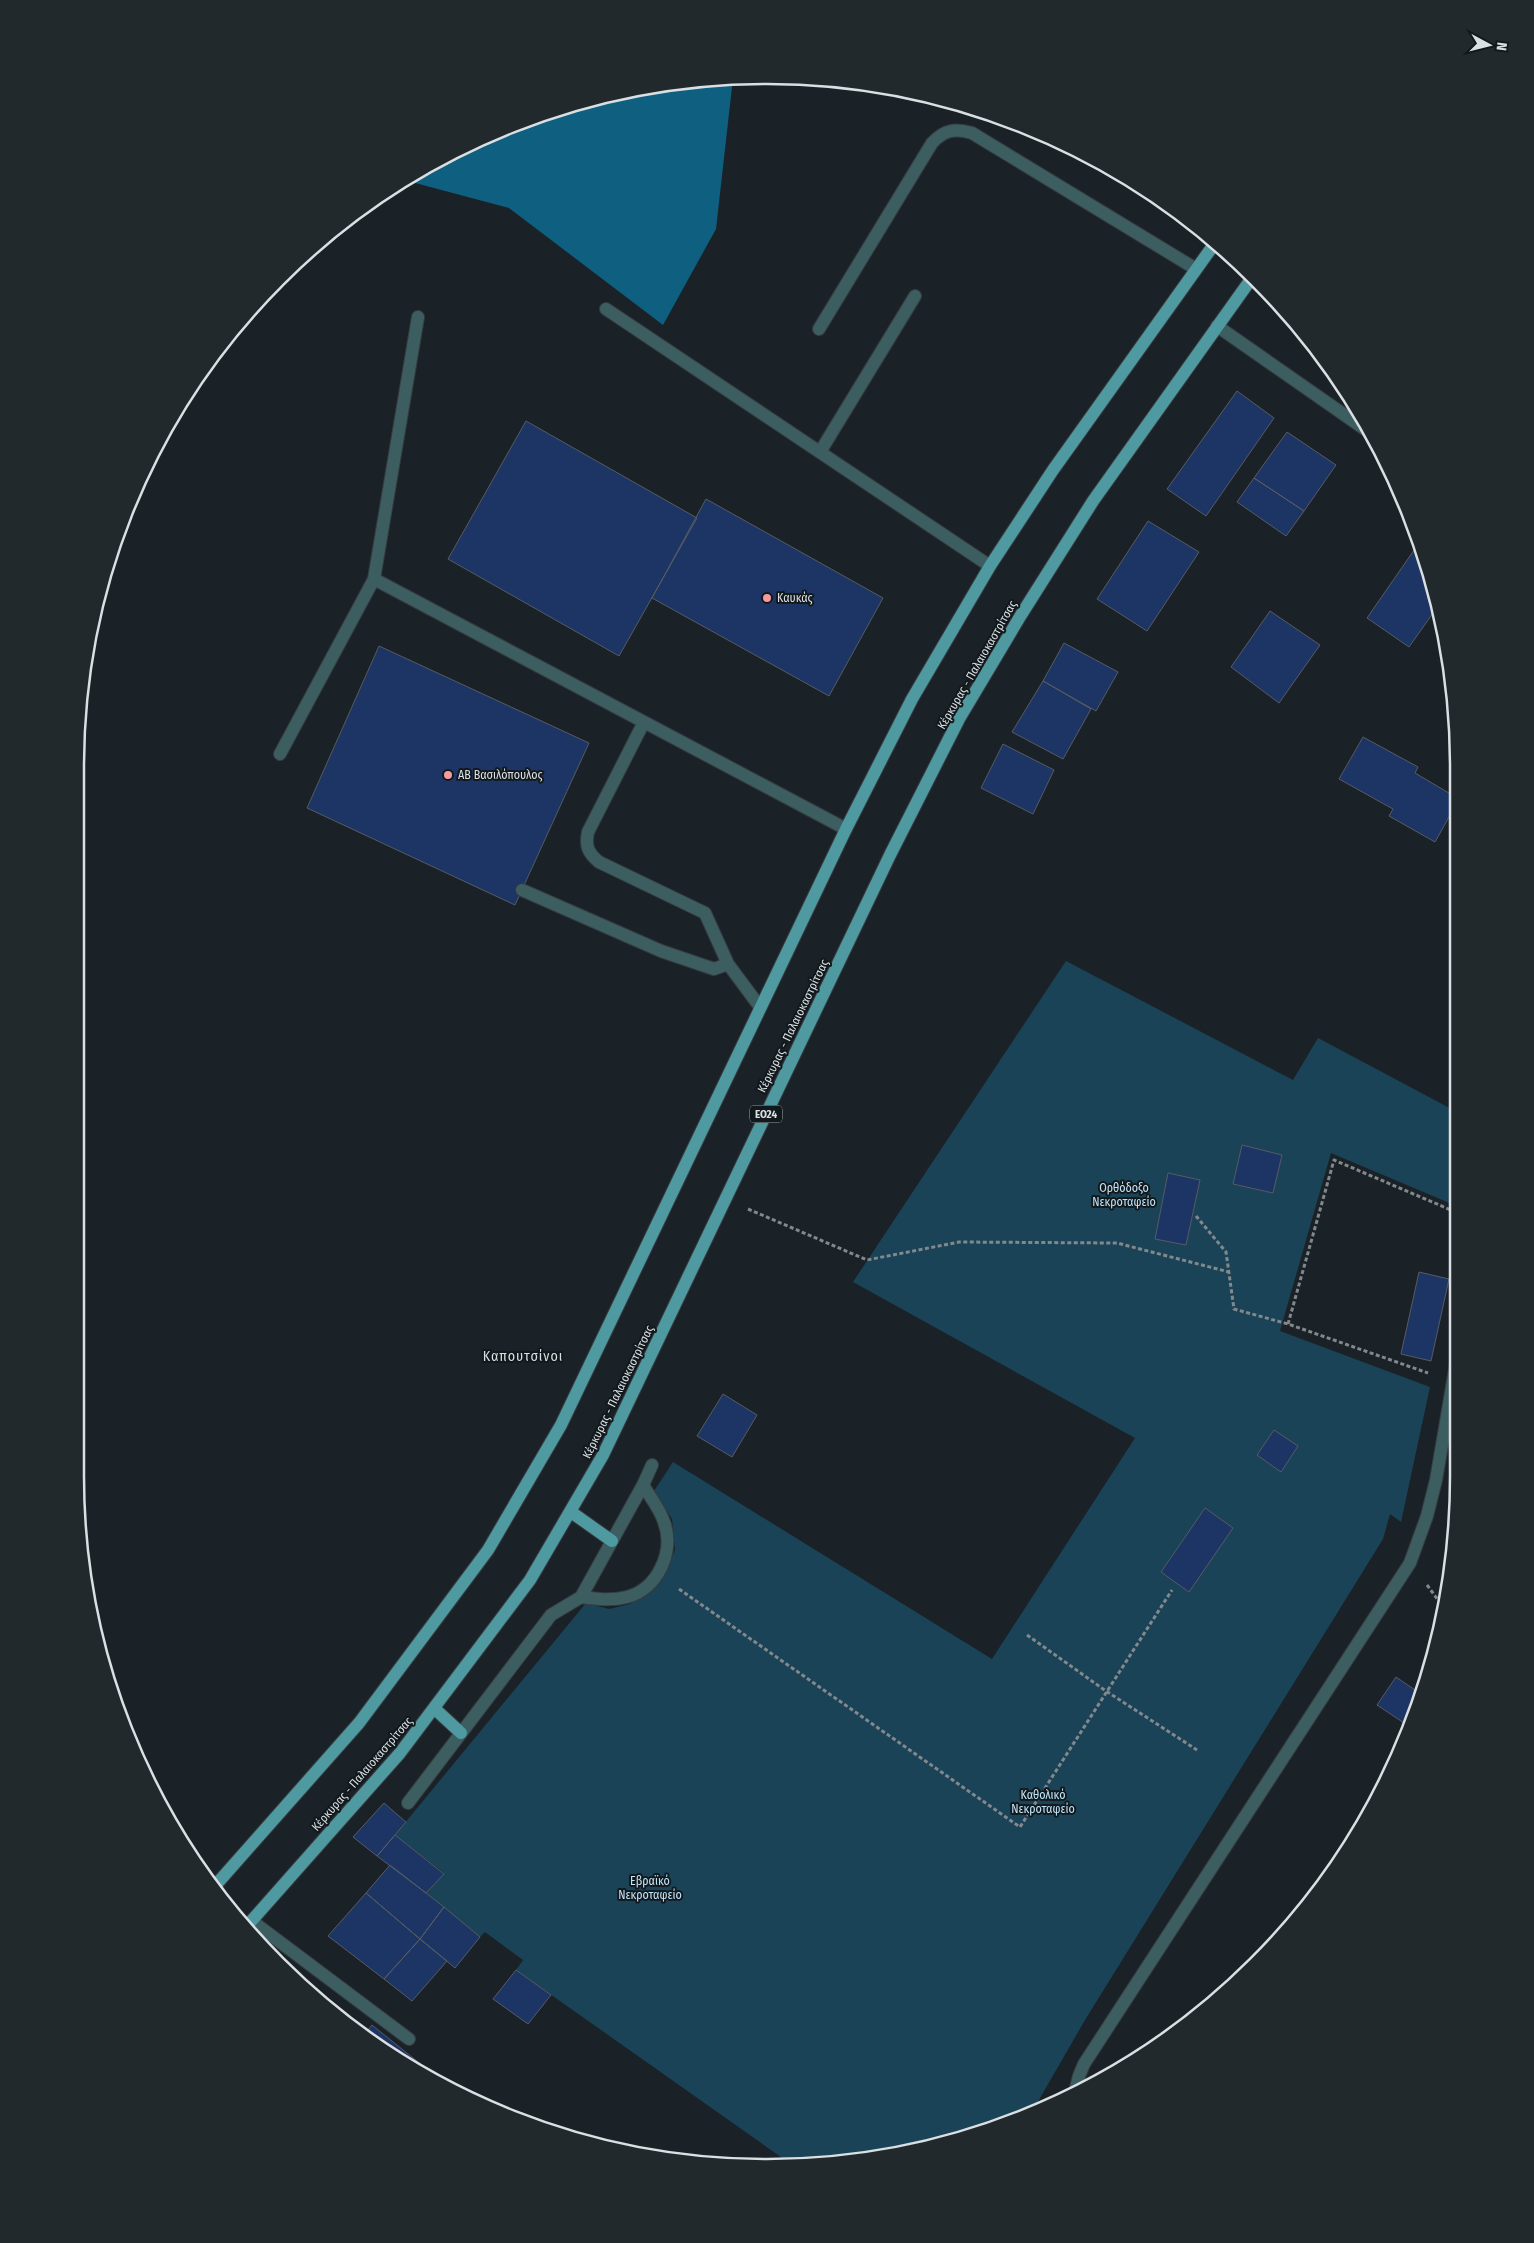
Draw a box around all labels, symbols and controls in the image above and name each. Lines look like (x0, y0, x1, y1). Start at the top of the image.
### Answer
north arrow (1464, 20, 1514, 70)
text: N (1492, 41, 1510, 52)
place label: Καυκάς (777, 591, 813, 605)
marker: Καυκάς (761, 592, 773, 604)
street label: Κέρκυρας - Παλαιοκαστρίτσας (934, 598, 1020, 732)
place label: ΑΒ Βασιλόπουλος (458, 768, 543, 782)
marker: ΑΒ Βασιλόπουλος (442, 769, 454, 781)
street label: Κέρκυρας - Παλαιοκαστρίτσας (755, 957, 831, 1095)
road number: ΕΟ24 (750, 1106, 782, 1122)
park label: Ορθόδοξο Νεκροταφείο (1092, 1181, 1156, 1209)
street label: Κέρκυρας - Παλαιοκαστρίτσας (580, 1323, 656, 1461)
district label: Καπουτσίνοι (483, 1348, 563, 1365)
street label: Κέρκυρας - Παλαιοκαστρίτσας (309, 1714, 415, 1834)
park label: Καθολικό Νεκροταφείο (1011, 1788, 1075, 1816)
park label: Εβραϊκό Νεκροταφείο (618, 1874, 682, 1902)

